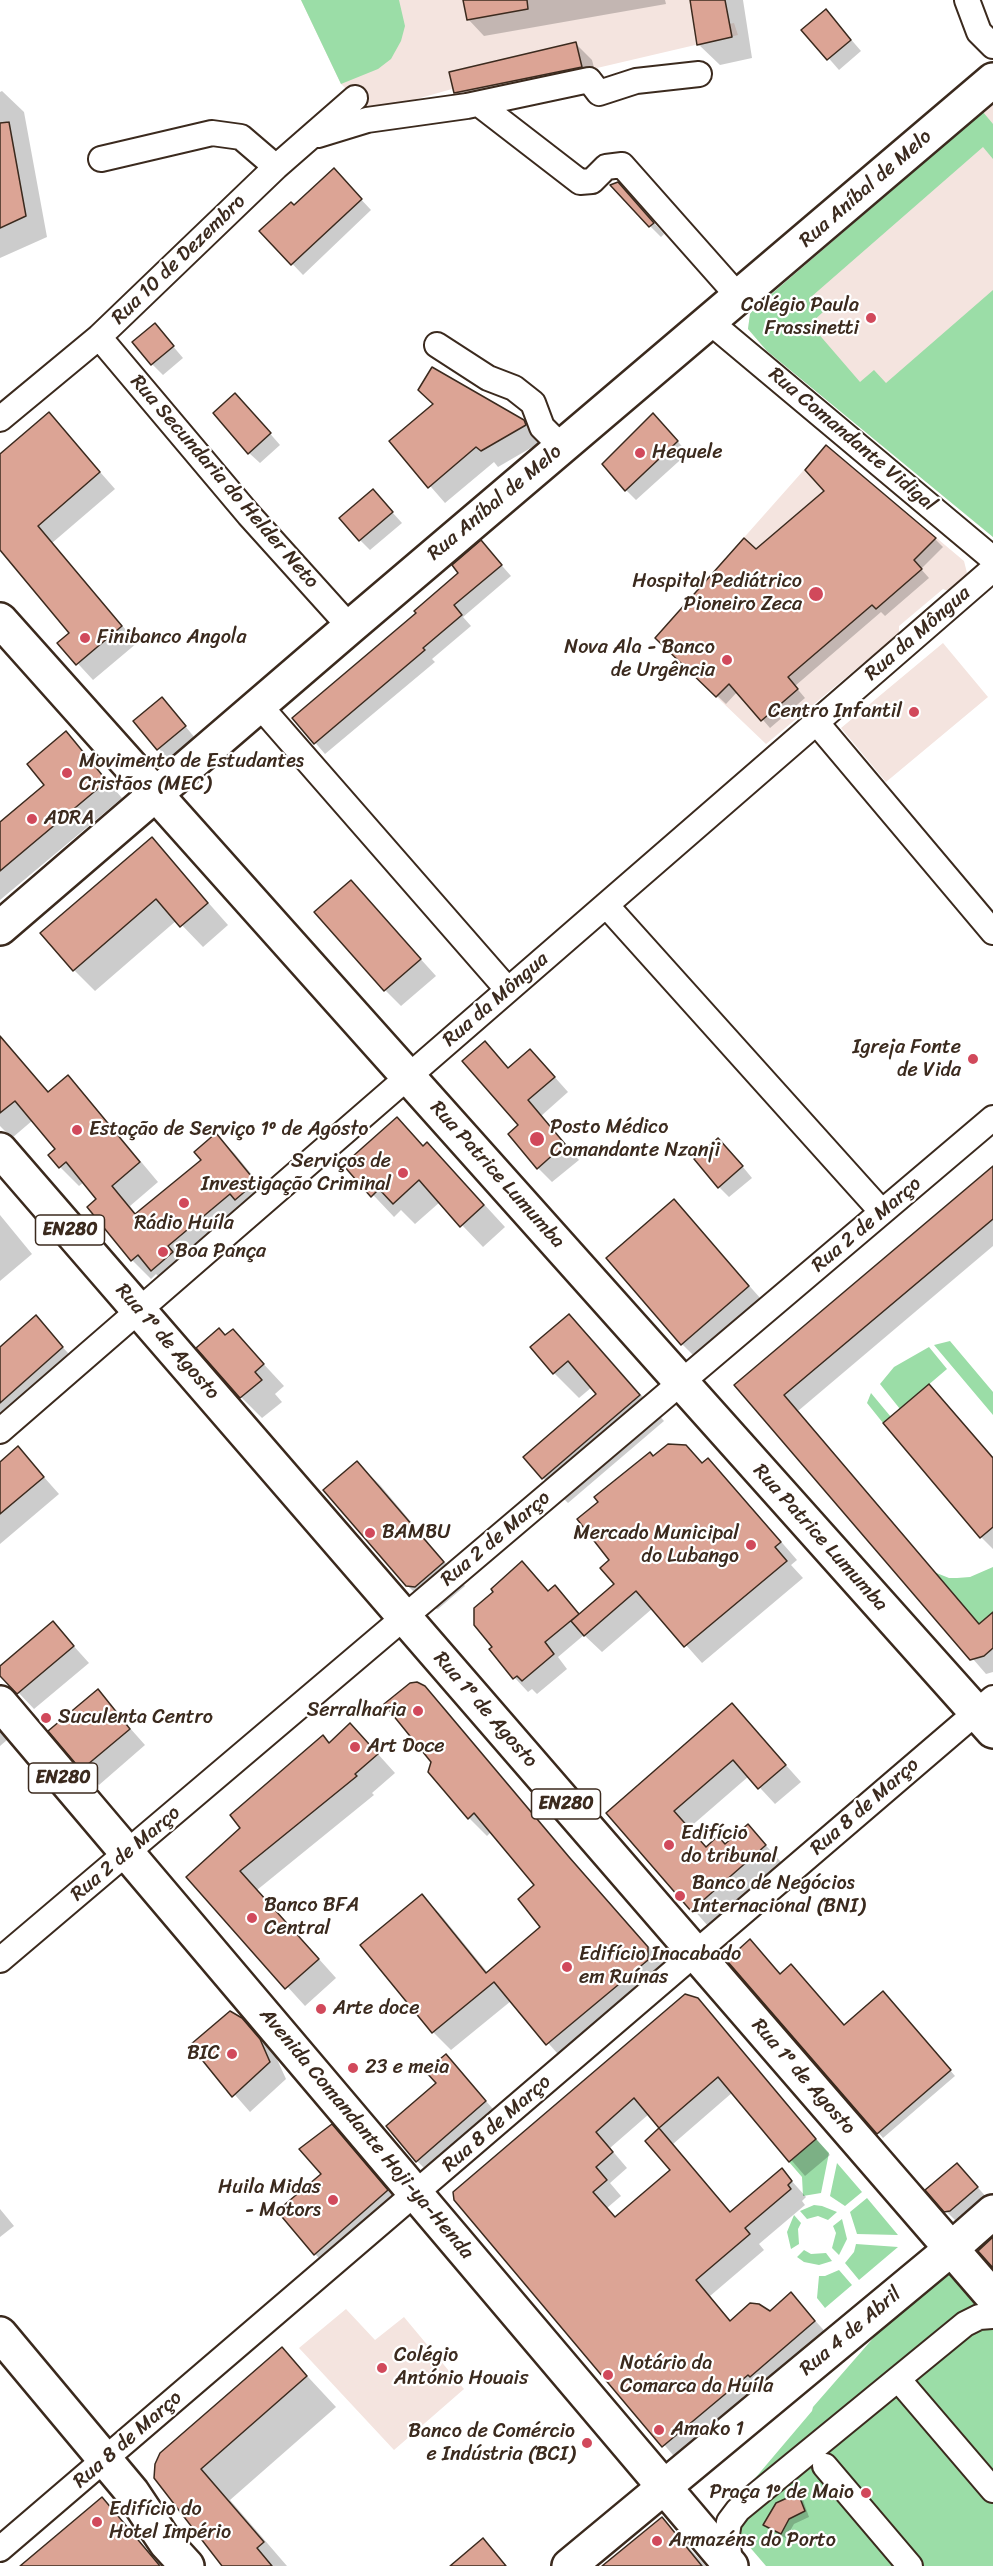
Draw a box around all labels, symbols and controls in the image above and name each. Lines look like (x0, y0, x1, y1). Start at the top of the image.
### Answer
street label: Rua Aníbal de Melo (795, 125, 937, 253)
street label: Rua 10 de Dezembro (107, 190, 251, 330)
place label: Colégio Paula Frassinetti (741, 294, 859, 341)
marker: Colégio Paula Frassinetti (864, 311, 878, 325)
street label: Rua Comandante Vidigal (763, 363, 941, 517)
street label: Rua Secundaria do Helder Neto (125, 370, 323, 594)
street label: Rua Aníbal de Melo (423, 440, 567, 566)
place label: Hequele (652, 441, 723, 465)
marker: Hequele (633, 446, 647, 460)
place label: Hospital Pediátrico Pioneiro Zeca (632, 570, 802, 617)
street label: Rua da Môngua (860, 582, 976, 686)
marker: Hospital Pediátrico Pioneiro Zeca (807, 585, 825, 603)
place label: Finibanco Angola (97, 626, 247, 650)
marker: Finibanco Angola (78, 631, 92, 645)
place label: Nova Ala - Banco de Urgência (564, 636, 715, 683)
marker: Nova Ala - Banco de Urgência (720, 653, 734, 667)
place label: Centro Infantil (768, 700, 902, 724)
marker: Centro Infantil (907, 705, 921, 719)
place label: Movimento de Estudantes Cristãos (MEC) (79, 750, 304, 797)
marker: Movimento de Estudantes Cristãos (MEC) (60, 766, 74, 780)
place label: ADRA (44, 807, 94, 831)
marker: ADRA (25, 812, 39, 826)
street label: Rua da Môngua (438, 948, 554, 1052)
place label: Igreja Fonte de Vida (853, 1036, 961, 1083)
marker: Igreja Fonte de Vida (966, 1052, 980, 1066)
street label: Rua Patrice Lumumba (425, 1096, 569, 1254)
place label: Posto Médico Comandante Nzanji (550, 1116, 720, 1163)
place label: Estação de Serviço 1º de Agosto (89, 1118, 368, 1142)
marker: Estação de Serviço 1º de Agosto (70, 1123, 84, 1137)
marker: Posto Médico Comandante Nzanji (528, 1130, 546, 1148)
place label: Serviços de Investigação Criminal (201, 1150, 391, 1197)
marker: Serviços de Investigação Criminal (396, 1166, 410, 1180)
street label: Rua 2 de Março (807, 1172, 927, 1278)
marker: Rádio Huíla (177, 1196, 191, 1210)
place label: Rádio Huíla (134, 1212, 234, 1236)
road number: EN280 (36, 1215, 104, 1245)
place label: Boa Pança (175, 1240, 266, 1264)
marker: Boa Pança (156, 1245, 170, 1259)
street label: Rua 1º de Agosto (110, 1279, 224, 1405)
street label: Rua Patrice Lumumba (748, 1459, 892, 1617)
street label: Rua 2 de Março (436, 1486, 556, 1592)
place label: BAMBU (382, 1521, 451, 1545)
place label: Mercado Municipal do Lubango (573, 1522, 739, 1569)
marker: BAMBU (363, 1526, 377, 1540)
marker: Mercado Municipal do Lubango (744, 1538, 758, 1552)
street label: Rua 1º de Agosto (428, 1647, 542, 1773)
place label: Serralharia (307, 1699, 406, 1723)
marker: Serralharia (411, 1704, 425, 1718)
place label: Suculenta Centro (58, 1706, 213, 1730)
marker: Suculenta Centro (39, 1711, 53, 1725)
place label: Art Doce (367, 1735, 445, 1759)
marker: Art Doce (348, 1740, 362, 1754)
street label: Rua 8 de Março (806, 1753, 924, 1861)
road number: EN280 (28, 1763, 98, 1793)
road number: EN280 (532, 1789, 600, 1819)
street label: Rua 2 de Março (66, 1801, 186, 1907)
place label: Edifício do tribunal (681, 1822, 777, 1869)
marker: Edifício do tribunal (662, 1838, 676, 1852)
place label: Banco de Negócios Internacional (BNI) (692, 1872, 865, 1919)
marker: Banco de Negócios Internacional (BNI) (673, 1889, 687, 1903)
place label: Banco BFA Central (264, 1894, 359, 1941)
marker: Banco BFA Central (245, 1911, 259, 1925)
place label: Edifício Inacabado em Ruínas (579, 1943, 741, 1990)
marker: Edifício Inacabado em Ruínas (560, 1960, 574, 1974)
place label: Arte doce (333, 1997, 419, 2021)
marker: Arte doce (314, 2002, 328, 2016)
street label: Avenida Comandante Hoji-ya-Henda (254, 2004, 478, 2264)
street label: Rua 1º de Agosto (746, 2014, 860, 2140)
place label: BIC (187, 2042, 220, 2066)
marker: BIC (225, 2047, 239, 2061)
place label: 23 e meia (365, 2056, 449, 2080)
marker: 23 e meia (346, 2061, 360, 2075)
street label: Rua 8 de Março (438, 2070, 556, 2178)
place label: Huila Midas - Motors (218, 2176, 321, 2223)
marker: Huila Midas - Motors (326, 2193, 340, 2207)
street label: Rua 4 de Abril (795, 2283, 907, 2381)
place label: Colégio António Houais (394, 2344, 528, 2391)
place label: Notário da Comarca da Huíla (620, 2352, 773, 2399)
marker: Colégio António Houais (375, 2361, 389, 2375)
marker: Notário da Comarca da Huíla (601, 2368, 615, 2382)
street label: Rua 8 de Março (69, 2386, 187, 2494)
place label: Amako 1 (671, 2418, 744, 2442)
place label: Banco de Comércio e Indústria (BCI) (408, 2420, 575, 2467)
marker: Amako 1 (652, 2423, 666, 2437)
marker: Banco de Comércio e Indústria (BCI) (580, 2436, 594, 2450)
place label: Praça 1º de Maio (709, 2481, 854, 2505)
marker: Praça 1º de Maio (859, 2486, 873, 2500)
place label: Edifício do Hotel Império (109, 2498, 231, 2545)
marker: Edifício do Hotel Império (90, 2515, 104, 2529)
place label: Armazéns do Porto (669, 2529, 836, 2553)
marker: Armazéns do Porto (650, 2534, 664, 2548)

